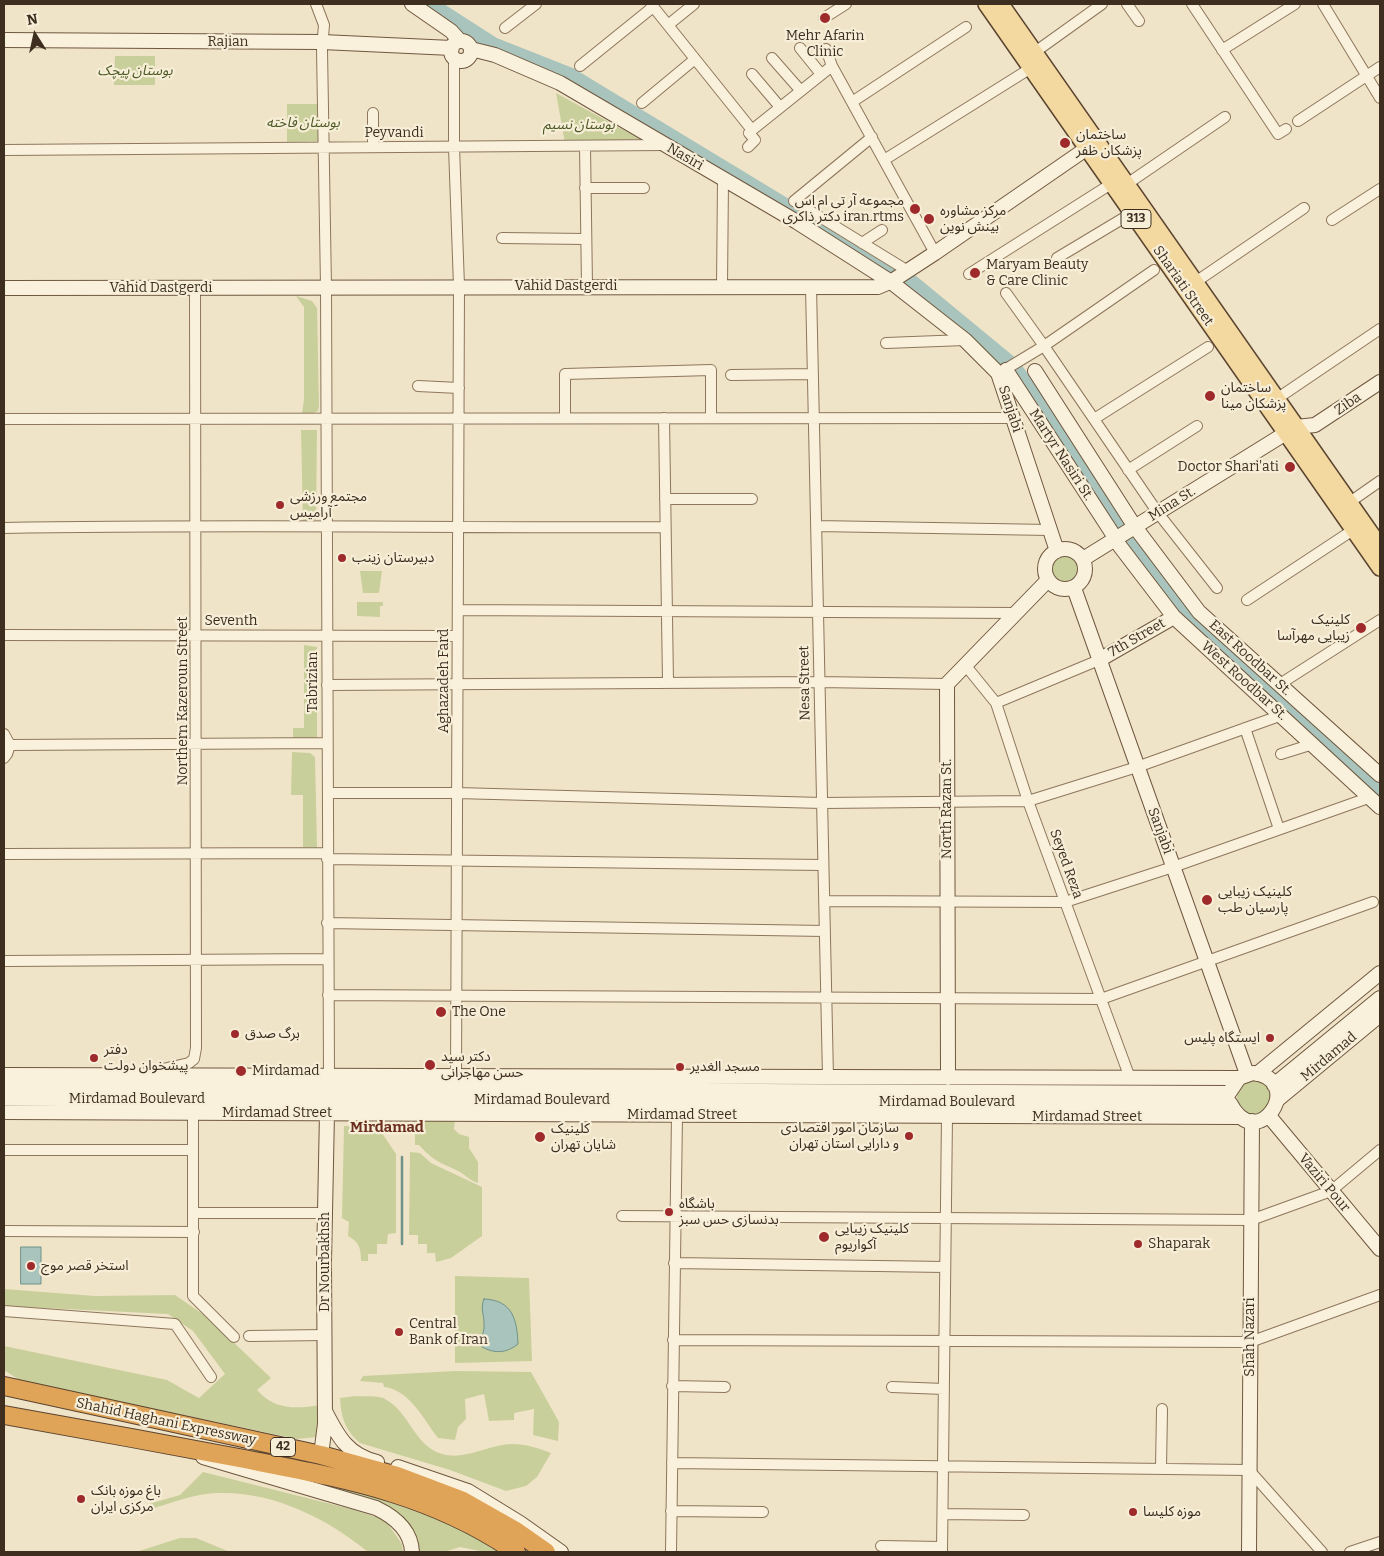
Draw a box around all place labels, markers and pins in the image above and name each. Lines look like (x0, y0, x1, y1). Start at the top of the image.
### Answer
marker: Mehr Afarin Clinic (818, 11, 832, 25)
place label: Mehr Afarin Clinic (786, 28, 864, 60)
place label: ساختمان پزشکان ظفر (1076, 127, 1142, 160)
marker: ساختمان پزشکان ظفر (1058, 136, 1072, 150)
place label: مجموعه آر تی ام اس دکتر ذاکری iran.rtms (782, 193, 904, 226)
marker: مجموعه آر تی ام اس دکتر ذاکری iran.rtms (908, 202, 922, 216)
place label: مرکز مشاوره بینش نوین (940, 203, 1006, 236)
marker: مرکز مشاوره بینش نوین (922, 212, 936, 226)
place label: Maryam Beauty & Care Clinic (986, 257, 1088, 290)
marker: Maryam Beauty & Care Clinic (968, 266, 982, 280)
place label: ساختمان پزشكان مينا (1221, 380, 1286, 412)
marker: ساختمان پزشكان مينا (1203, 389, 1217, 403)
place label: Doctor Shari'ati (1178, 459, 1279, 475)
marker: Doctor Shari'ati (1283, 460, 1297, 474)
place label: مجتمع ورزشی آرامیس (290, 489, 367, 522)
marker: مجتمع ورزشی آرامیس (274, 499, 286, 511)
place label: دبیرستان زینب (352, 550, 434, 566)
marker: دبیرستان زینب (336, 552, 348, 564)
place label: کلینیک زیبایی مهرآسا (1277, 612, 1350, 644)
marker: کلینیک زیبایی مهرآسا (1354, 621, 1368, 635)
place label: کلینیک زیبایی پارسیان طب (1218, 884, 1292, 916)
marker: کلینیک زیبایی پارسیان طب (1200, 893, 1214, 907)
place label: The One (452, 1004, 506, 1020)
marker: The One (434, 1005, 448, 1019)
place label: برگ صدق (245, 1026, 300, 1042)
marker: برگ صدق (229, 1028, 241, 1040)
place label: ایستگاه پلیس (1184, 1030, 1260, 1046)
marker: ایستگاه پلیس (1264, 1032, 1276, 1044)
place label: دفتر پیشخوان دولت (104, 1042, 188, 1074)
place label: دکتر سید حسن مهاجرانی (441, 1049, 524, 1082)
marker: دفتر پیشخوان دولت (88, 1052, 100, 1064)
marker: دکتر سید حسن مهاجرانی (423, 1058, 437, 1072)
place label: مسجد الغدیر (690, 1059, 760, 1075)
marker: مسجد الغدیر (674, 1061, 686, 1073)
place label: Mirdamad (252, 1063, 320, 1079)
marker: Mirdamad (234, 1064, 248, 1078)
place label: سازمان امور اقتصادی و دارایی استان تهران (781, 1120, 899, 1152)
place label: کلینیک شایان تهران (551, 1121, 616, 1154)
marker: کلینیک شایان تهران (533, 1130, 547, 1144)
marker: سازمان امور اقتصادی و دارایی استان تهران (903, 1130, 915, 1142)
place label: باشگاه بدنسازی حس سبز (679, 1196, 779, 1228)
marker: باشگاه بدنسازی حس سبز (663, 1206, 675, 1218)
place label: کلینیک زیبایی آکواریوم (835, 1221, 909, 1254)
marker: کلینیک زیبایی آکواریوم (817, 1230, 831, 1244)
place label: Shaparak (1148, 1236, 1210, 1252)
marker: Shaparak (1132, 1238, 1144, 1250)
place label: استخر قصر موج (41, 1258, 129, 1274)
marker: استخر قصر موج (25, 1260, 37, 1272)
place label: Central Bank of Iran (409, 1316, 488, 1348)
marker: Central Bank of Iran (393, 1326, 405, 1338)
place label: باغ موزه بانک مرکزی ایران (91, 1483, 161, 1515)
marker: باغ موزه بانک مرکزی ایران (75, 1493, 87, 1505)
place label: موزه کلیسا (1143, 1504, 1201, 1520)
marker: موزه کلیسا (1127, 1506, 1139, 1518)

